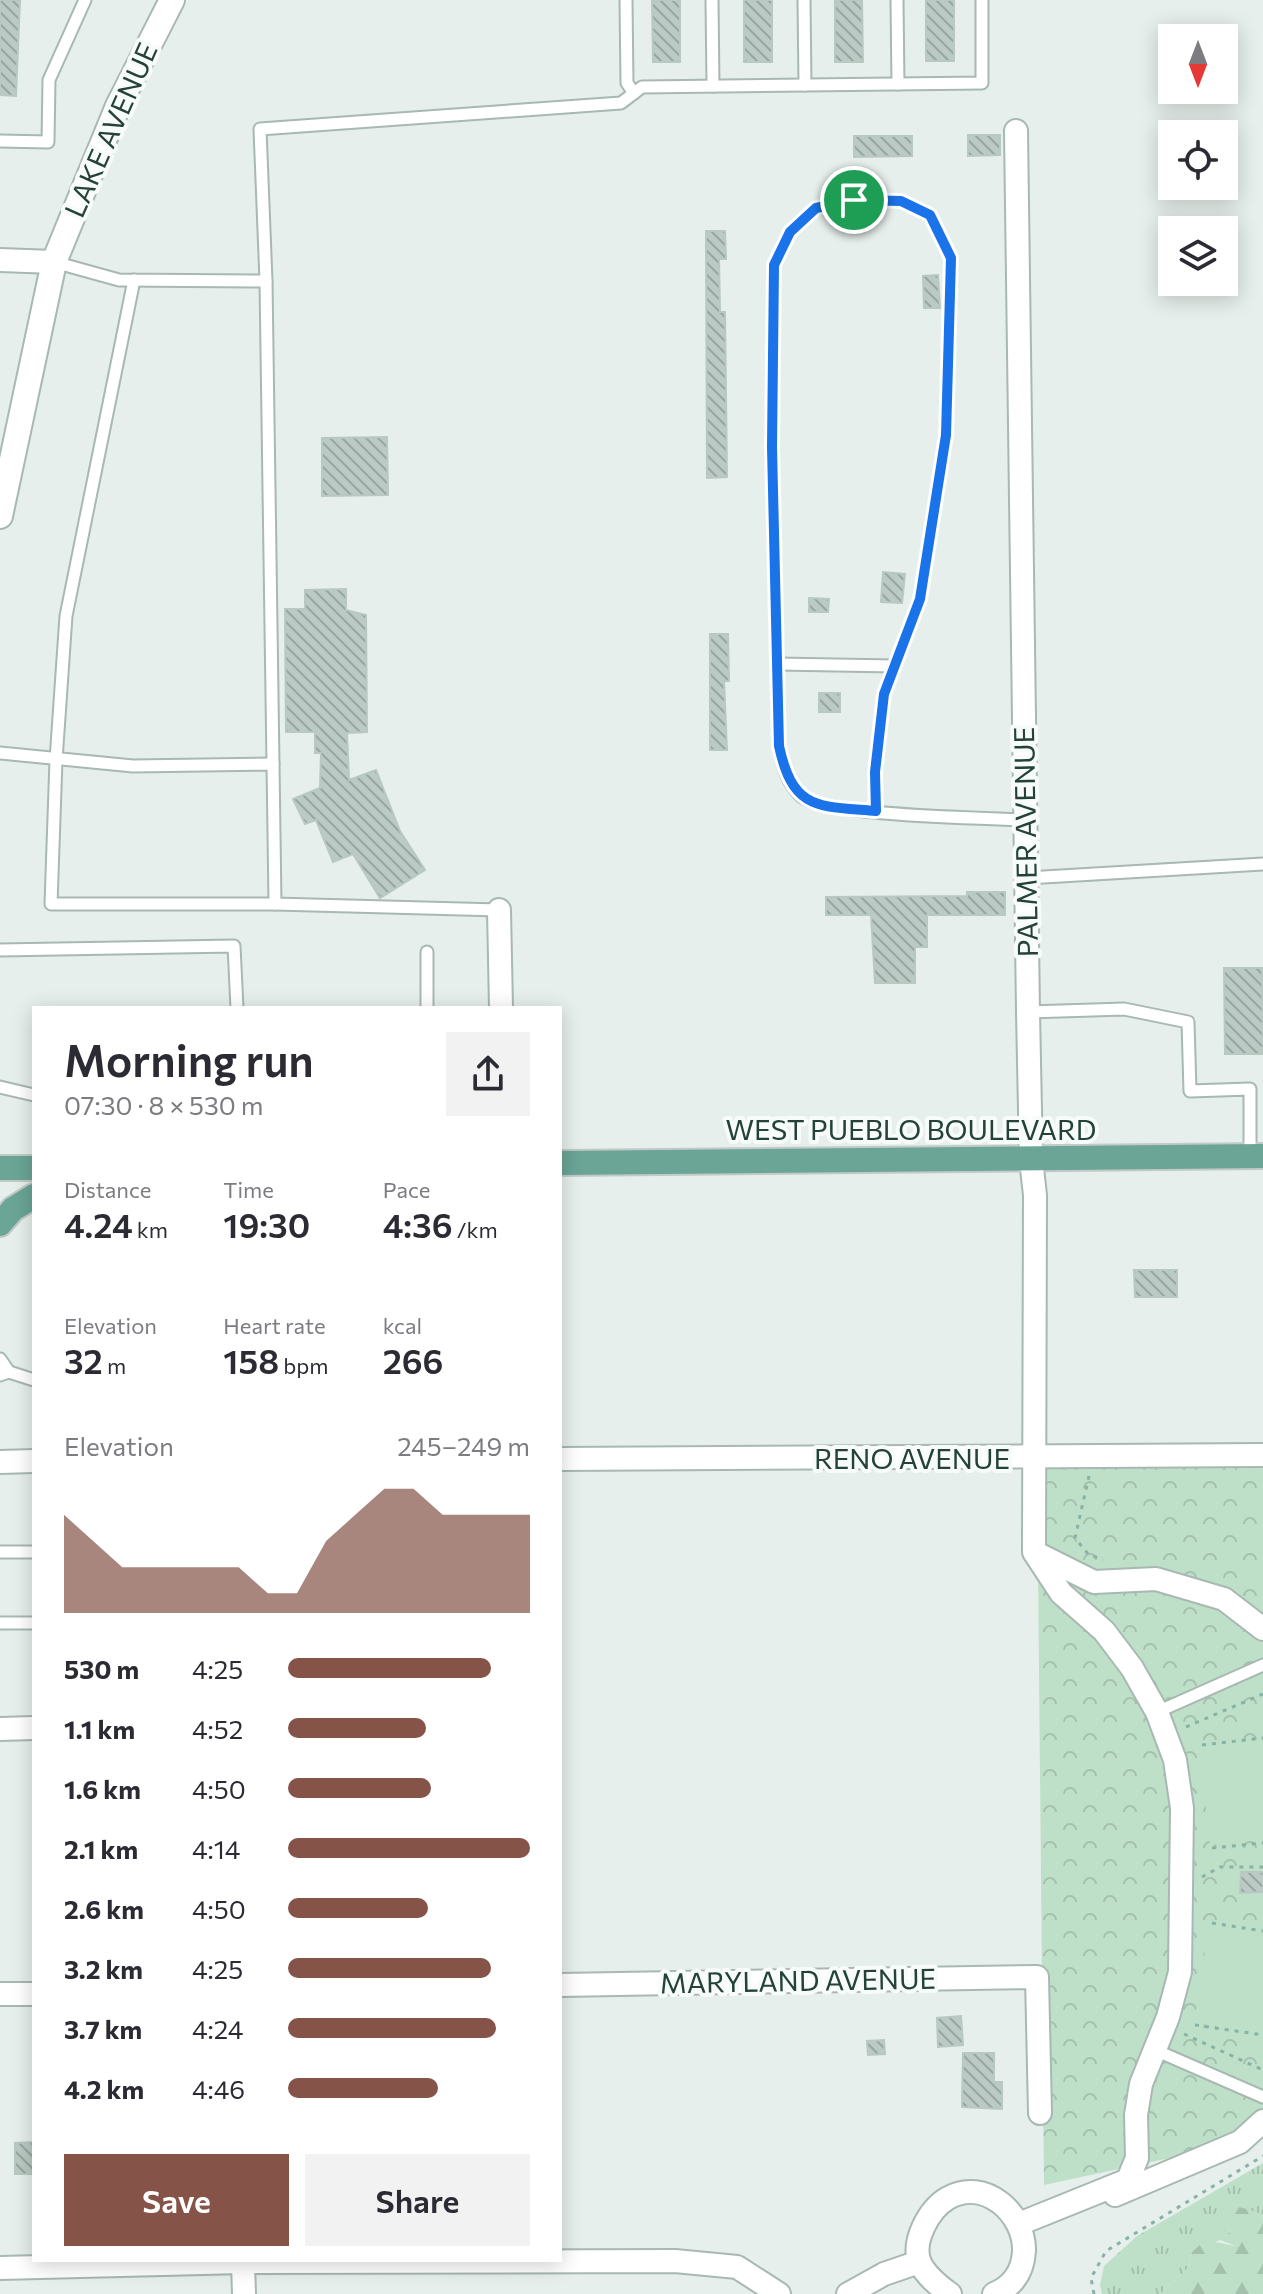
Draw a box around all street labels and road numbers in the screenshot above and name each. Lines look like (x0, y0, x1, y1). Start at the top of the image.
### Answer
street label: LAKE AVENUE (56, 37, 164, 222)
street label: PALMER AVENUE (1006, 727, 1044, 957)
street label: WEST PUEBLO BOULEVARD (726, 1112, 1096, 1146)
street label: RENO AVENUE (814, 1441, 1010, 1475)
street label: MARYLAND AVENUE (660, 1961, 936, 1999)

